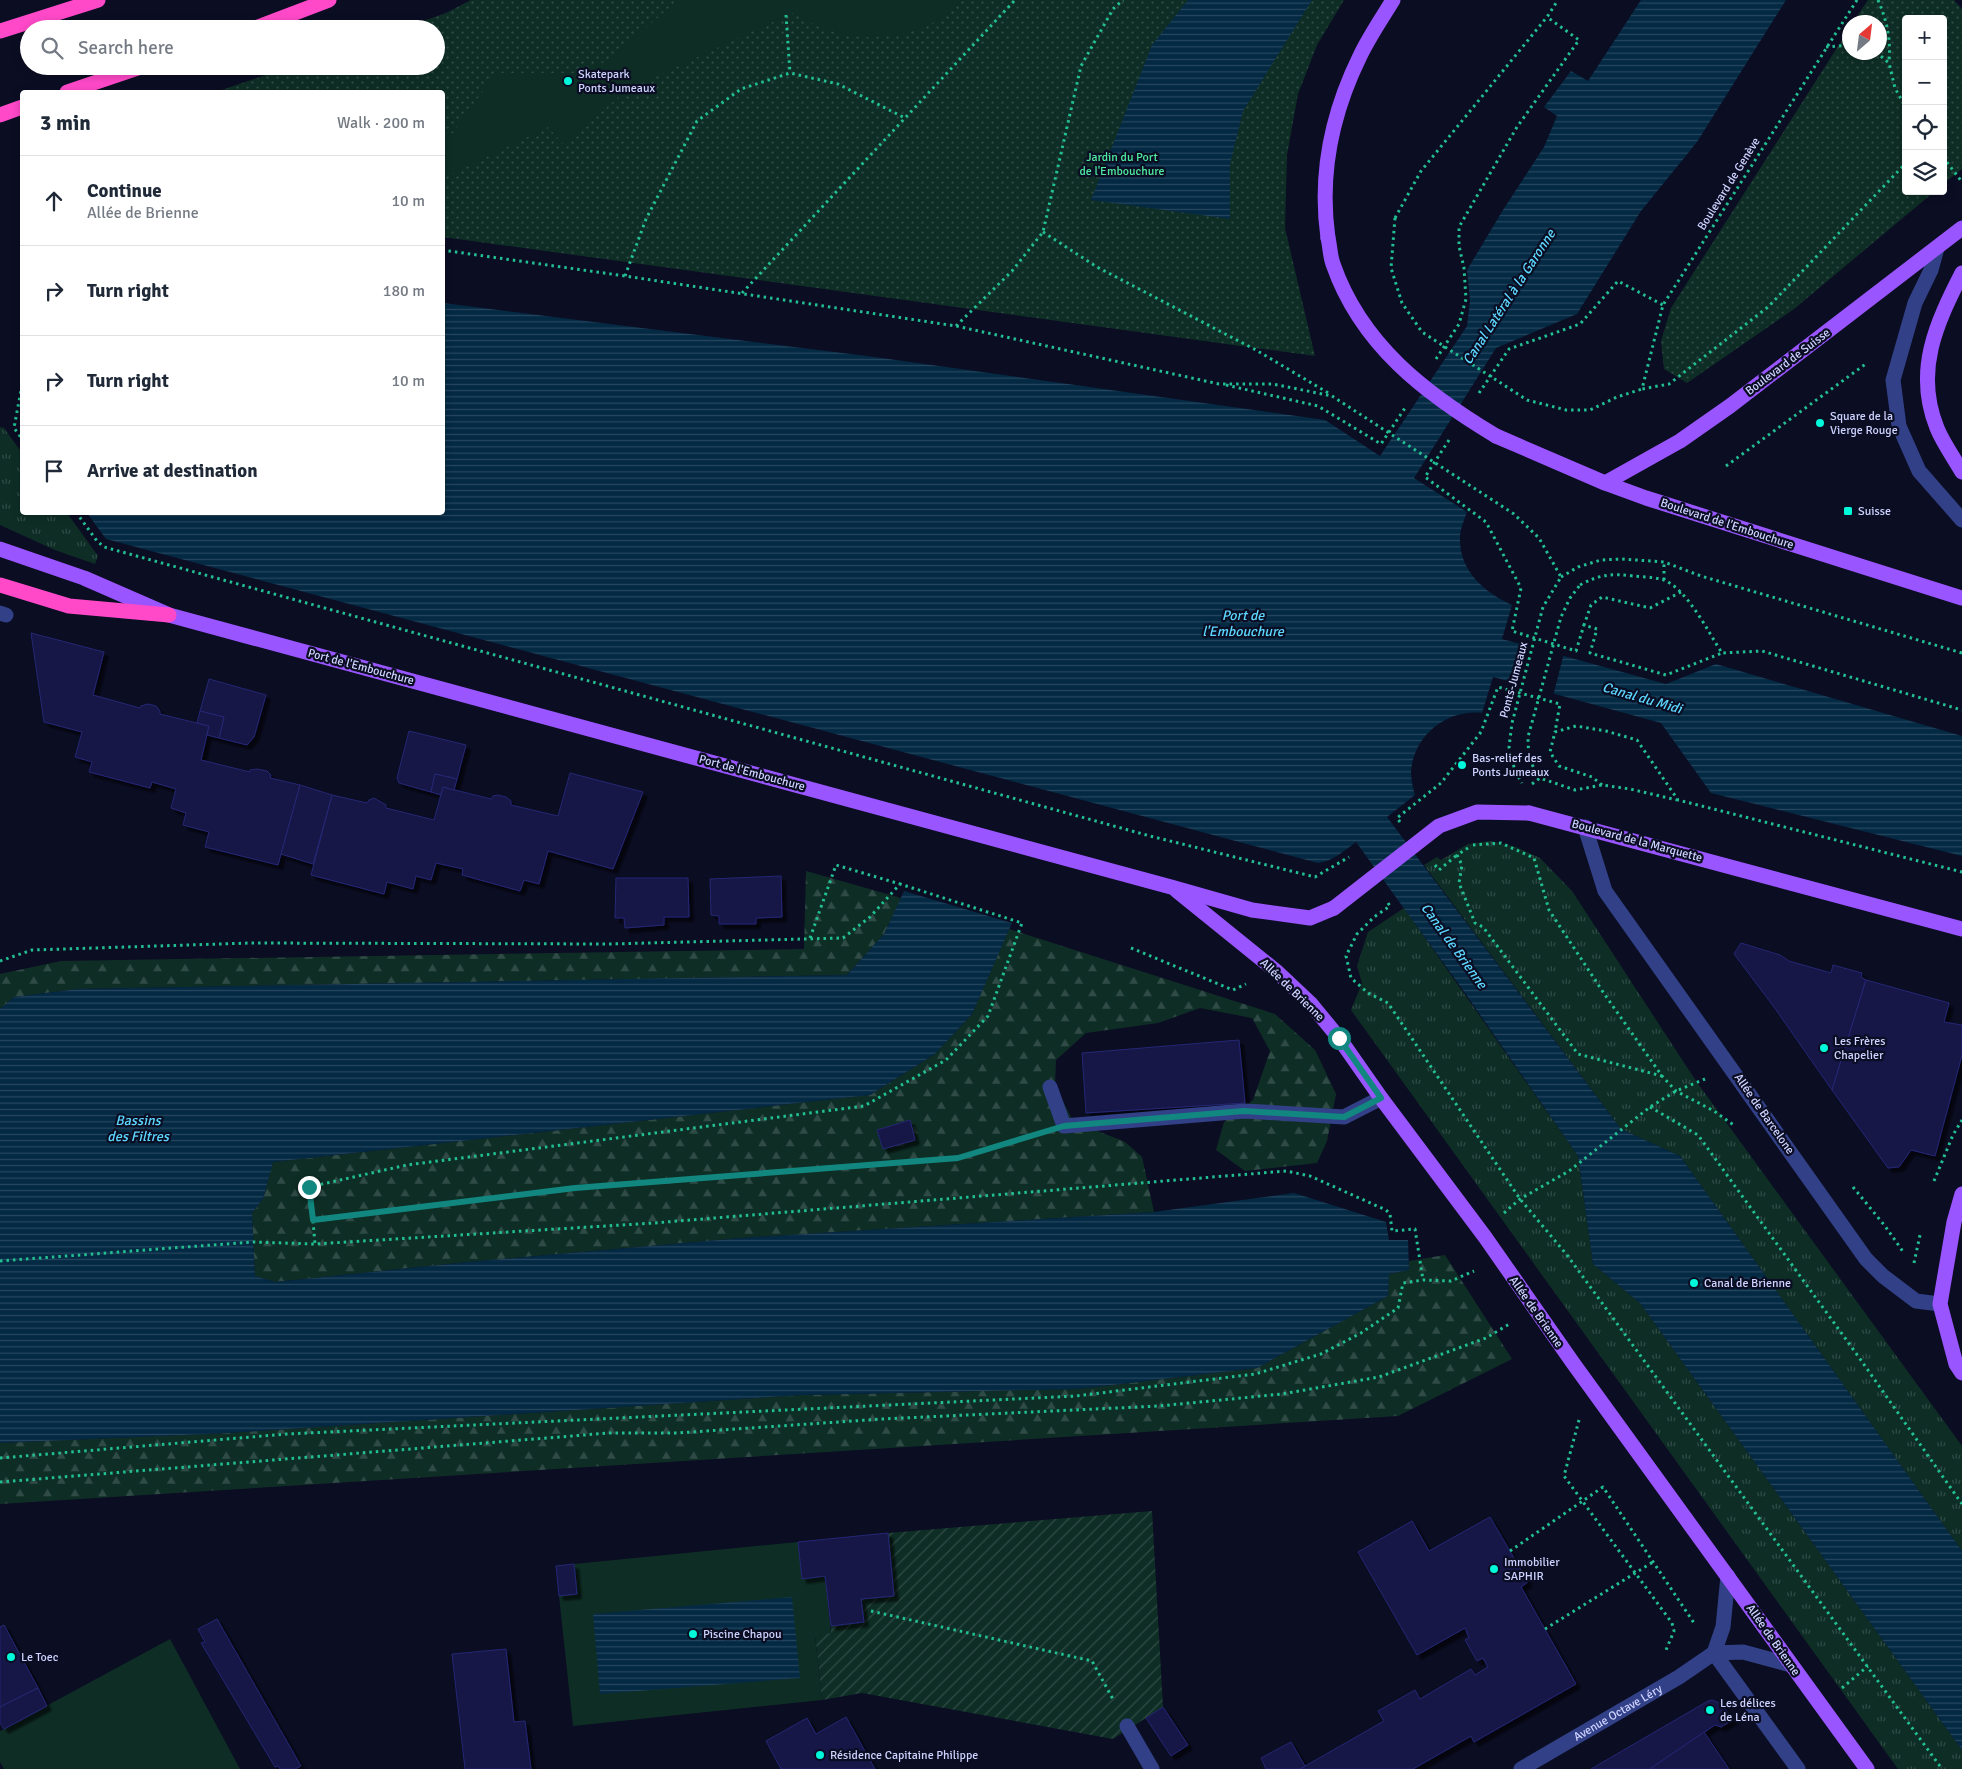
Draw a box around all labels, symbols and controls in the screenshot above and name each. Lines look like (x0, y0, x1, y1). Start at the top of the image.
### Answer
north arrow (1842, 15, 1887, 60)
map controls (1902, 15, 1947, 195)
button: + (1902, 15, 1947, 60)
search box (20, 20, 445, 75)
icon: search (38, 34, 66, 62)
text: Search here (78, 36, 174, 60)
button: − (1902, 60, 1947, 105)
place label: Skatepark Ponts Jumeaux (578, 67, 656, 96)
marker: Skatepark Ponts Jumeaux (562, 75, 574, 87)
button: locate (1902, 105, 1947, 150)
text: 3 min (40, 110, 91, 136)
text: Walk · 200 m (337, 113, 425, 133)
street label: Boulevard de Genève (1694, 135, 1764, 233)
park label: Jardin du Port de l'Embouchure (1079, 150, 1165, 179)
button: layers (1902, 150, 1947, 195)
text: Continue (87, 179, 162, 203)
icon: ahead (40, 187, 68, 215)
text: 10 m (391, 191, 425, 211)
text: Allée de Brienne (87, 203, 199, 223)
water label: Canal Latéral à la Garonne (1459, 225, 1560, 368)
icon: right (40, 277, 68, 305)
text: Turn right (87, 279, 169, 303)
text: 180 m (383, 281, 425, 301)
street label: Boulevard de Suisse (1743, 325, 1833, 399)
icon: right (40, 367, 68, 395)
text: Turn right (87, 369, 169, 393)
text: 10 m (391, 371, 425, 391)
place label: Square de la Vierge Rouge (1830, 409, 1898, 438)
marker: Square de la Vierge Rouge (1814, 417, 1826, 429)
icon: arrive (40, 457, 68, 485)
text: Arrive at destination (87, 459, 258, 483)
street label: Boulevard de l'Embouchure (1658, 495, 1796, 553)
place label: Suisse (1858, 504, 1891, 519)
marker: Suisse (1842, 505, 1854, 517)
water label: Port de l'Embouchure (1202, 607, 1285, 640)
street label: Ponts-Jumeaux (1497, 640, 1532, 720)
street label: Port de l'Embouchure (306, 646, 416, 688)
water label: Canal du Midi (1600, 679, 1685, 718)
place label: Bas-relief des Ponts Jumeaux (1472, 751, 1550, 780)
street label: Port de l'Embouchure (697, 752, 807, 794)
marker: Bas-relief des Ponts Jumeaux (1456, 759, 1468, 771)
street label: Boulevard de la Marquette (1570, 816, 1704, 866)
water label: Canal de Brienne (1417, 900, 1491, 993)
street label: Allée de Brienne (1257, 956, 1327, 1024)
route start (1328, 1027, 1351, 1050)
place label: Les Frères Chapelier (1834, 1034, 1885, 1063)
marker: Les Frères Chapelier (1818, 1042, 1830, 1054)
street label: Allée de Barcelone (1731, 1071, 1797, 1157)
water label: Bassins des Filtres (107, 1112, 171, 1145)
route end (298, 1176, 321, 1199)
street label: Allée de Brienne (1506, 1273, 1566, 1351)
place label: Canal de Brienne (1704, 1276, 1791, 1291)
marker: Canal de Brienne (1688, 1277, 1700, 1289)
place label: Immobilier SAPHIR (1504, 1555, 1560, 1584)
marker: Immobilier SAPHIR (1488, 1563, 1500, 1575)
street label: Allée de Brienne (1743, 1601, 1803, 1679)
place label: Piscine Chapou (703, 1627, 782, 1642)
marker: Piscine Chapou (687, 1628, 699, 1640)
place label: Le Toec (21, 1650, 59, 1665)
marker: Le Toec (5, 1651, 17, 1663)
street label: Avenue Octave Léry (1571, 1681, 1665, 1744)
place label: Les délices de Léna (1720, 1696, 1776, 1725)
marker: Les délices de Léna (1704, 1704, 1716, 1716)
place label: Résidence Capitaine Philippe (830, 1748, 978, 1763)
marker: Résidence Capitaine Philippe (814, 1749, 826, 1761)

